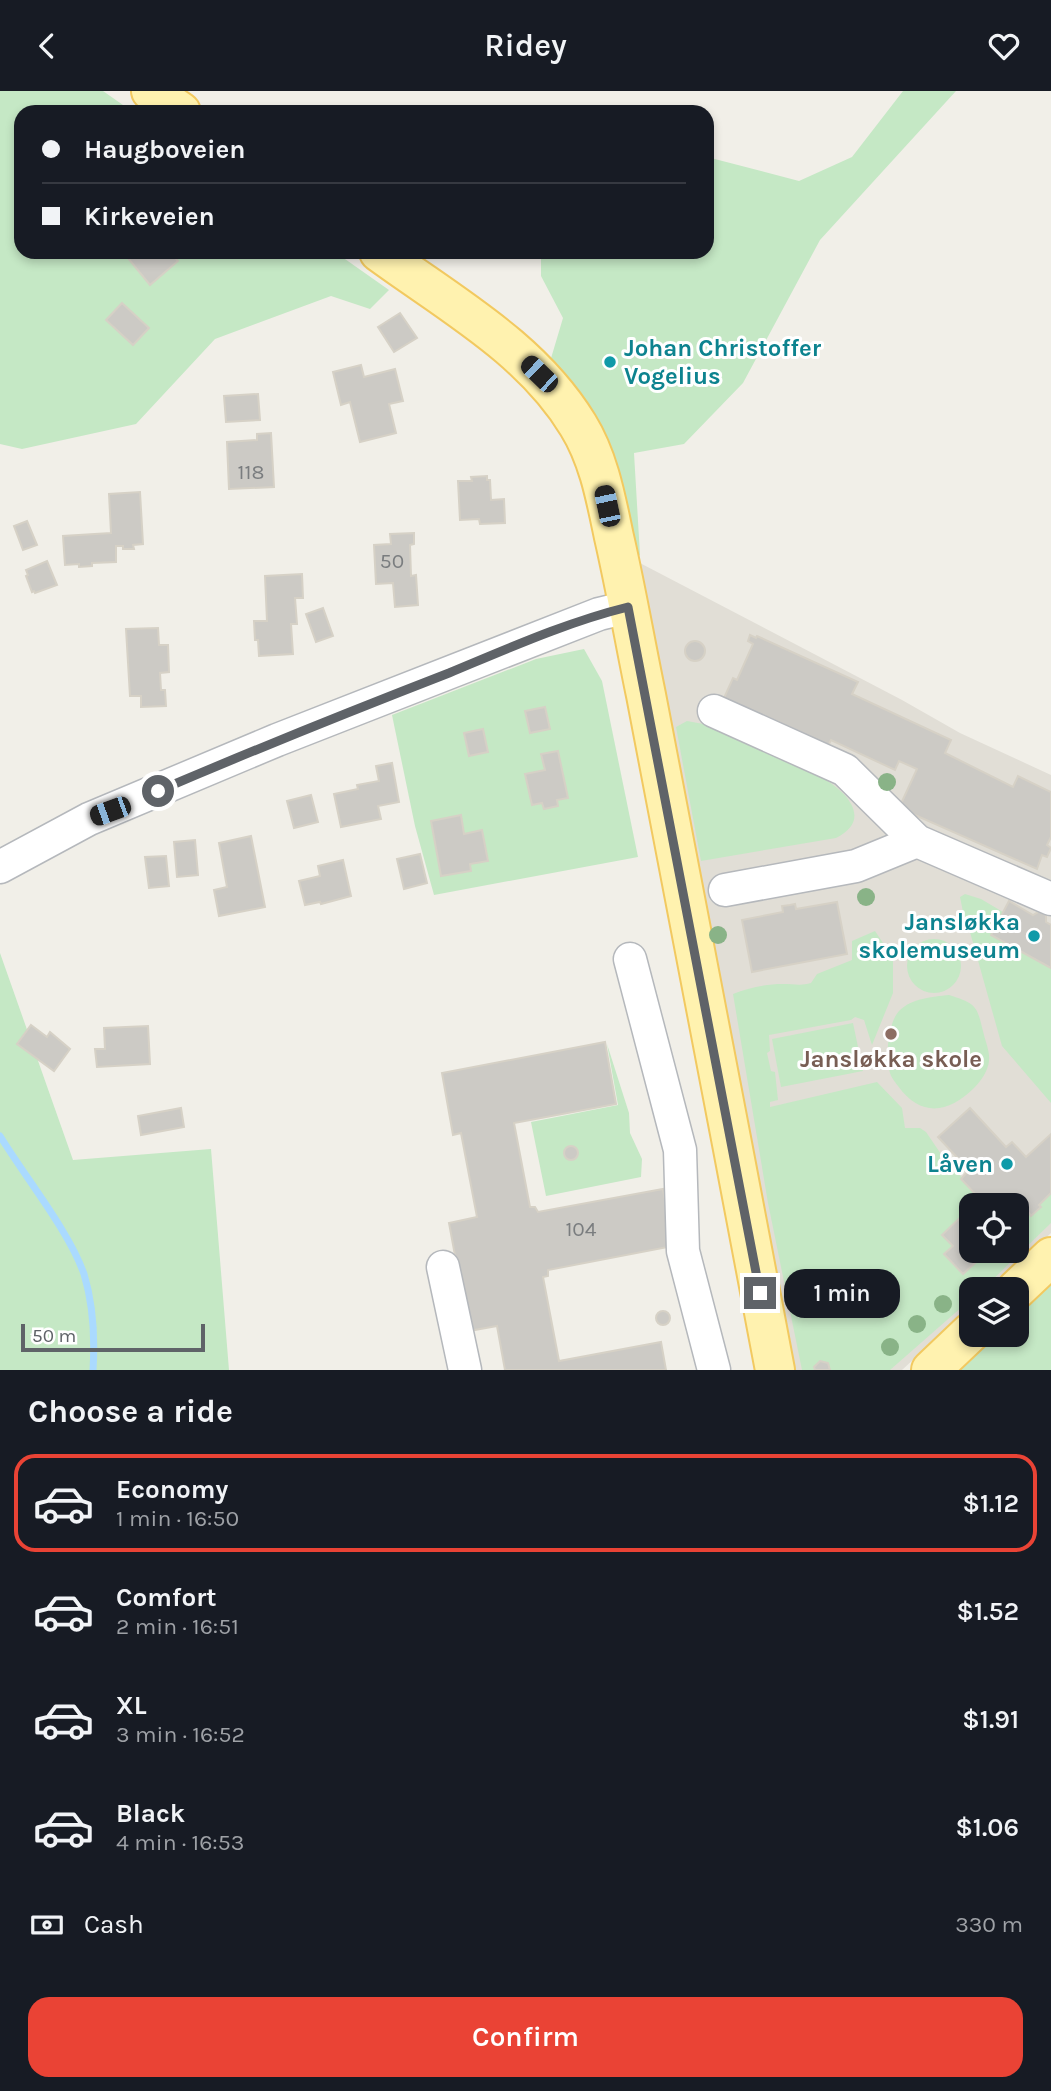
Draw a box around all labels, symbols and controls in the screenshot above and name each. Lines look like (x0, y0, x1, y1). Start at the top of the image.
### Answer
icon: back (28, 27, 66, 65)
text: Ridey (484, 27, 567, 64)
icon: heart (985, 27, 1023, 65)
text: Haugboveien (84, 134, 245, 165)
text: Kirkeveien (84, 201, 215, 232)
place label: Johan Christoffer Vogelius (624, 334, 822, 390)
car (517, 352, 562, 396)
marker: Johan Christoffer Vogelius (602, 354, 618, 370)
house number: 118 (238, 460, 264, 484)
car (593, 483, 622, 529)
house number: 50 (380, 549, 404, 573)
route start (142, 775, 174, 807)
car (87, 794, 134, 828)
place label: Jansløkka skolemuseum (859, 908, 1020, 964)
marker: Jansløkka skolemuseum (1026, 928, 1042, 944)
marker: Jansløkka skole (883, 1026, 899, 1042)
place label: Jansløkka skole (800, 1045, 982, 1073)
place label: Låven (927, 1150, 993, 1178)
marker: Låven (999, 1156, 1015, 1172)
map controls (959, 1193, 1029, 1347)
button: locate (959, 1193, 1029, 1263)
house number: 104 (565, 1217, 597, 1241)
callout: 1 min (784, 1269, 900, 1317)
route end (744, 1277, 776, 1309)
button: layers (959, 1277, 1029, 1347)
text: 1 min (813, 1280, 871, 1307)
scale bar (21, 1321, 205, 1353)
text: 50 m (32, 1325, 76, 1347)
text: Choose a ride (28, 1393, 233, 1430)
icon: car (32, 1472, 95, 1535)
text: Economy (116, 1474, 228, 1505)
text: $1.12 (962, 1488, 1019, 1519)
text: 1 min · 16:50 (116, 1505, 239, 1532)
icon: car (32, 1580, 95, 1643)
text: Comfort (116, 1582, 217, 1613)
text: $1.52 (957, 1596, 1019, 1627)
text: 2 min · 16:51 (116, 1613, 239, 1640)
icon: car (32, 1688, 95, 1751)
text: XL (116, 1690, 147, 1721)
text: $1.91 (962, 1704, 1019, 1735)
text: 3 min · 16:52 (116, 1721, 245, 1748)
icon: car (32, 1796, 95, 1859)
text: Black (116, 1798, 185, 1829)
text: $1.06 (955, 1812, 1019, 1843)
text: 4 min · 16:53 (116, 1829, 244, 1856)
icon: cash (28, 1906, 66, 1944)
text: Cash (84, 1909, 144, 1940)
text: 330 m (955, 1911, 1023, 1938)
button: Confirm (28, 1997, 1023, 2077)

